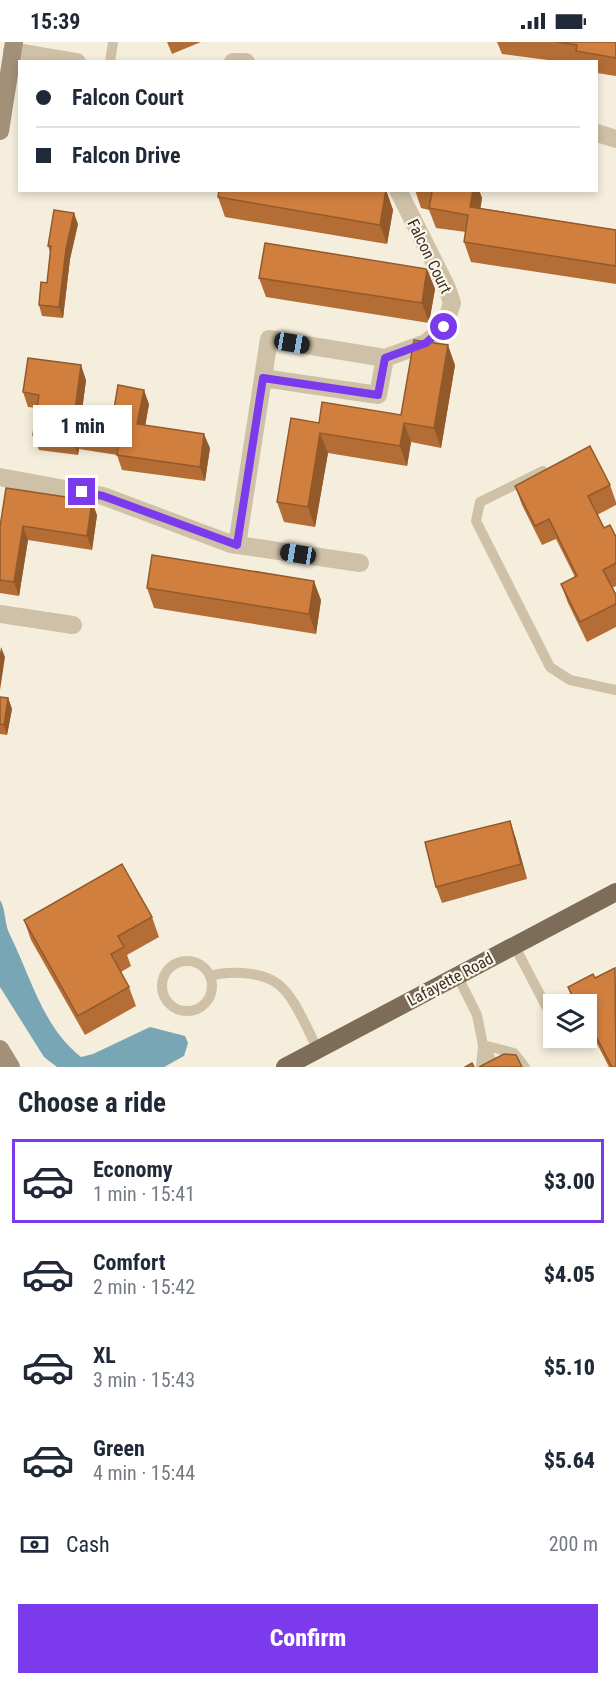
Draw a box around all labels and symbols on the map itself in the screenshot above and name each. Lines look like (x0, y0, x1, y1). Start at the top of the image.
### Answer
street label: Falcon Court (403, 216, 456, 297)
route start (430, 313, 457, 340)
car (273, 331, 311, 355)
callout: 1 min (32, 405, 132, 447)
route end (68, 478, 95, 505)
car (279, 542, 317, 566)
street label: Lafayette Road (404, 949, 497, 1010)

